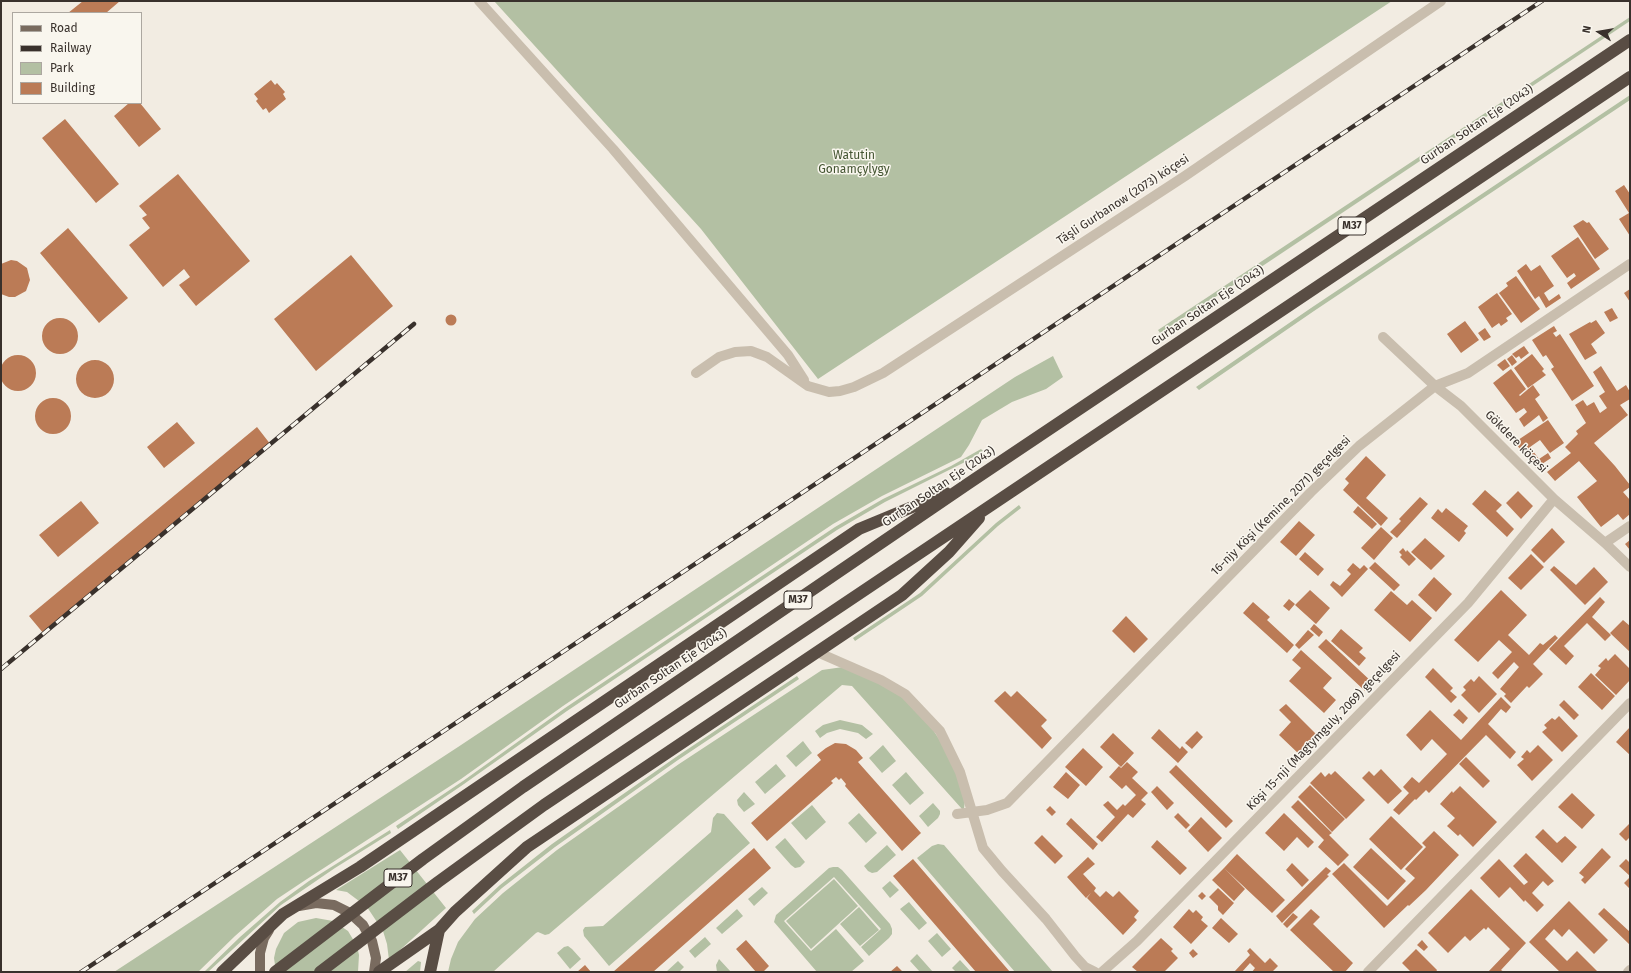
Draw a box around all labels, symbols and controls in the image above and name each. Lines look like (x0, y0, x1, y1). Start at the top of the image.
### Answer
legend (12, 12, 142, 104)
north arrow (1579, 12, 1619, 52)
text: Road (50, 21, 78, 35)
text: N (1580, 24, 1594, 34)
text: Railway (50, 41, 91, 55)
text: Park (50, 61, 74, 75)
text: Building (50, 81, 95, 95)
street label: Gurban Soltan Eje (2043) (1418, 82, 1536, 168)
park label: Watutin Gonamçylygy (818, 149, 890, 177)
street label: Täşli Gurbanow (2073) köçesi (1054, 152, 1192, 248)
road number: M37 (1338, 217, 1366, 235)
street label: Gurban Soltan Eje (2043) (1149, 263, 1267, 349)
street label: Gökdere köçesi (1482, 408, 1550, 476)
street label: 16-njy Köşi (Kemine, 2071) geçelgesi (1208, 433, 1354, 579)
street label: Gurban Soltan Eje (2043) (880, 444, 998, 530)
road number: M37 (784, 591, 812, 609)
street label: Gurban Soltan Eje (2043) (612, 626, 730, 712)
street label: Köşi 15-nji (Magtymguly, 2069) geçelgesi (1244, 649, 1404, 813)
road number: M37 (384, 869, 412, 887)

